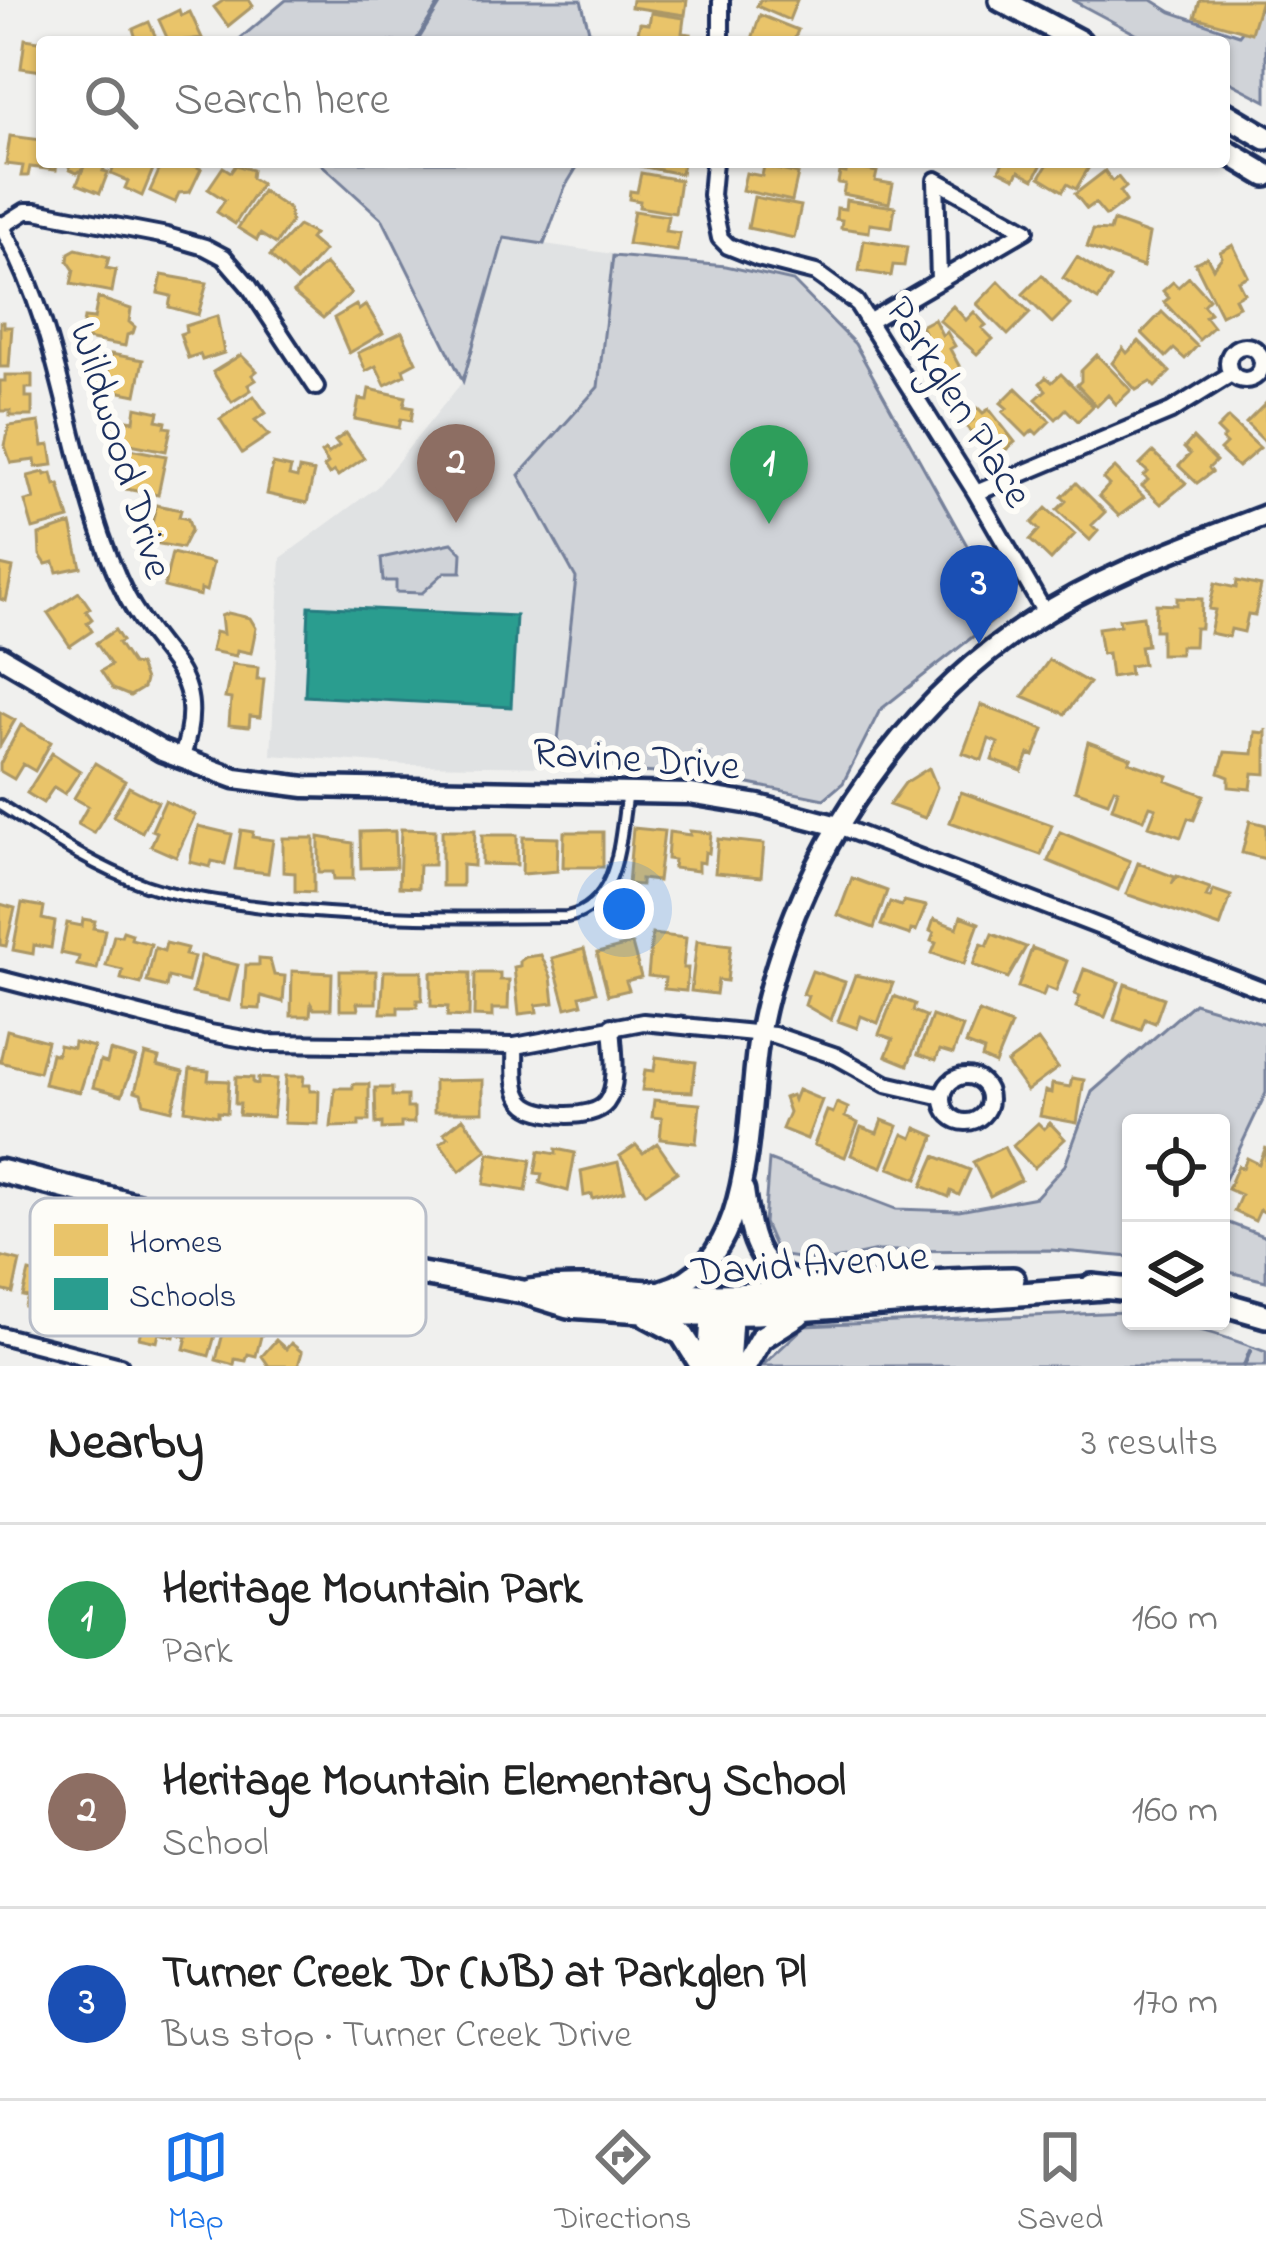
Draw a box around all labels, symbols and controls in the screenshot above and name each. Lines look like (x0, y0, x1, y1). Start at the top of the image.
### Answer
search box (36, 36, 1230, 168)
icon: search (78, 69, 144, 135)
text: Search here (174, 69, 390, 135)
street label: Parkglen Place (868, 285, 1046, 521)
street label: Wildwood Drive (51, 315, 187, 587)
pin: 2 (417, 424, 495, 523)
pin: 1 (730, 425, 808, 524)
pin: 3 (940, 545, 1018, 644)
street label: Ravine Drive (530, 723, 742, 799)
your location (594, 879, 654, 939)
map controls (1122, 1114, 1230, 1330)
button: locate (1122, 1114, 1230, 1222)
legend (30, 1198, 426, 1336)
text: Homes (129, 1220, 223, 1268)
button: layers (1122, 1222, 1230, 1330)
street label: David Avenue (689, 1227, 931, 1305)
text: Schools (129, 1274, 236, 1322)
text: Nearby (48, 1407, 204, 1482)
text: 3 results (1081, 1416, 1218, 1473)
text: Heritage Mountain Park (162, 1558, 582, 1624)
text: 1 (81, 1591, 93, 1648)
text: 160 m (1132, 1591, 1218, 1648)
text: Park (162, 1624, 232, 1681)
text: Heritage Mountain Elementary School (162, 1750, 846, 1816)
text: 2 (77, 1783, 97, 1840)
text: 160 m (1132, 1783, 1218, 1840)
text: School (162, 1816, 269, 1873)
text: Turner Creek Dr (NB) at Parkglen Pl (162, 1942, 807, 2008)
text: 3 (79, 1975, 95, 2032)
text: 170 m (1133, 1975, 1218, 2032)
text: Bus stop · Turner Creek Drive (162, 2008, 632, 2065)
tab: Map (163, 2124, 229, 2244)
tab: Directions (554, 2124, 692, 2244)
tab: Saved (1017, 2124, 1103, 2244)

